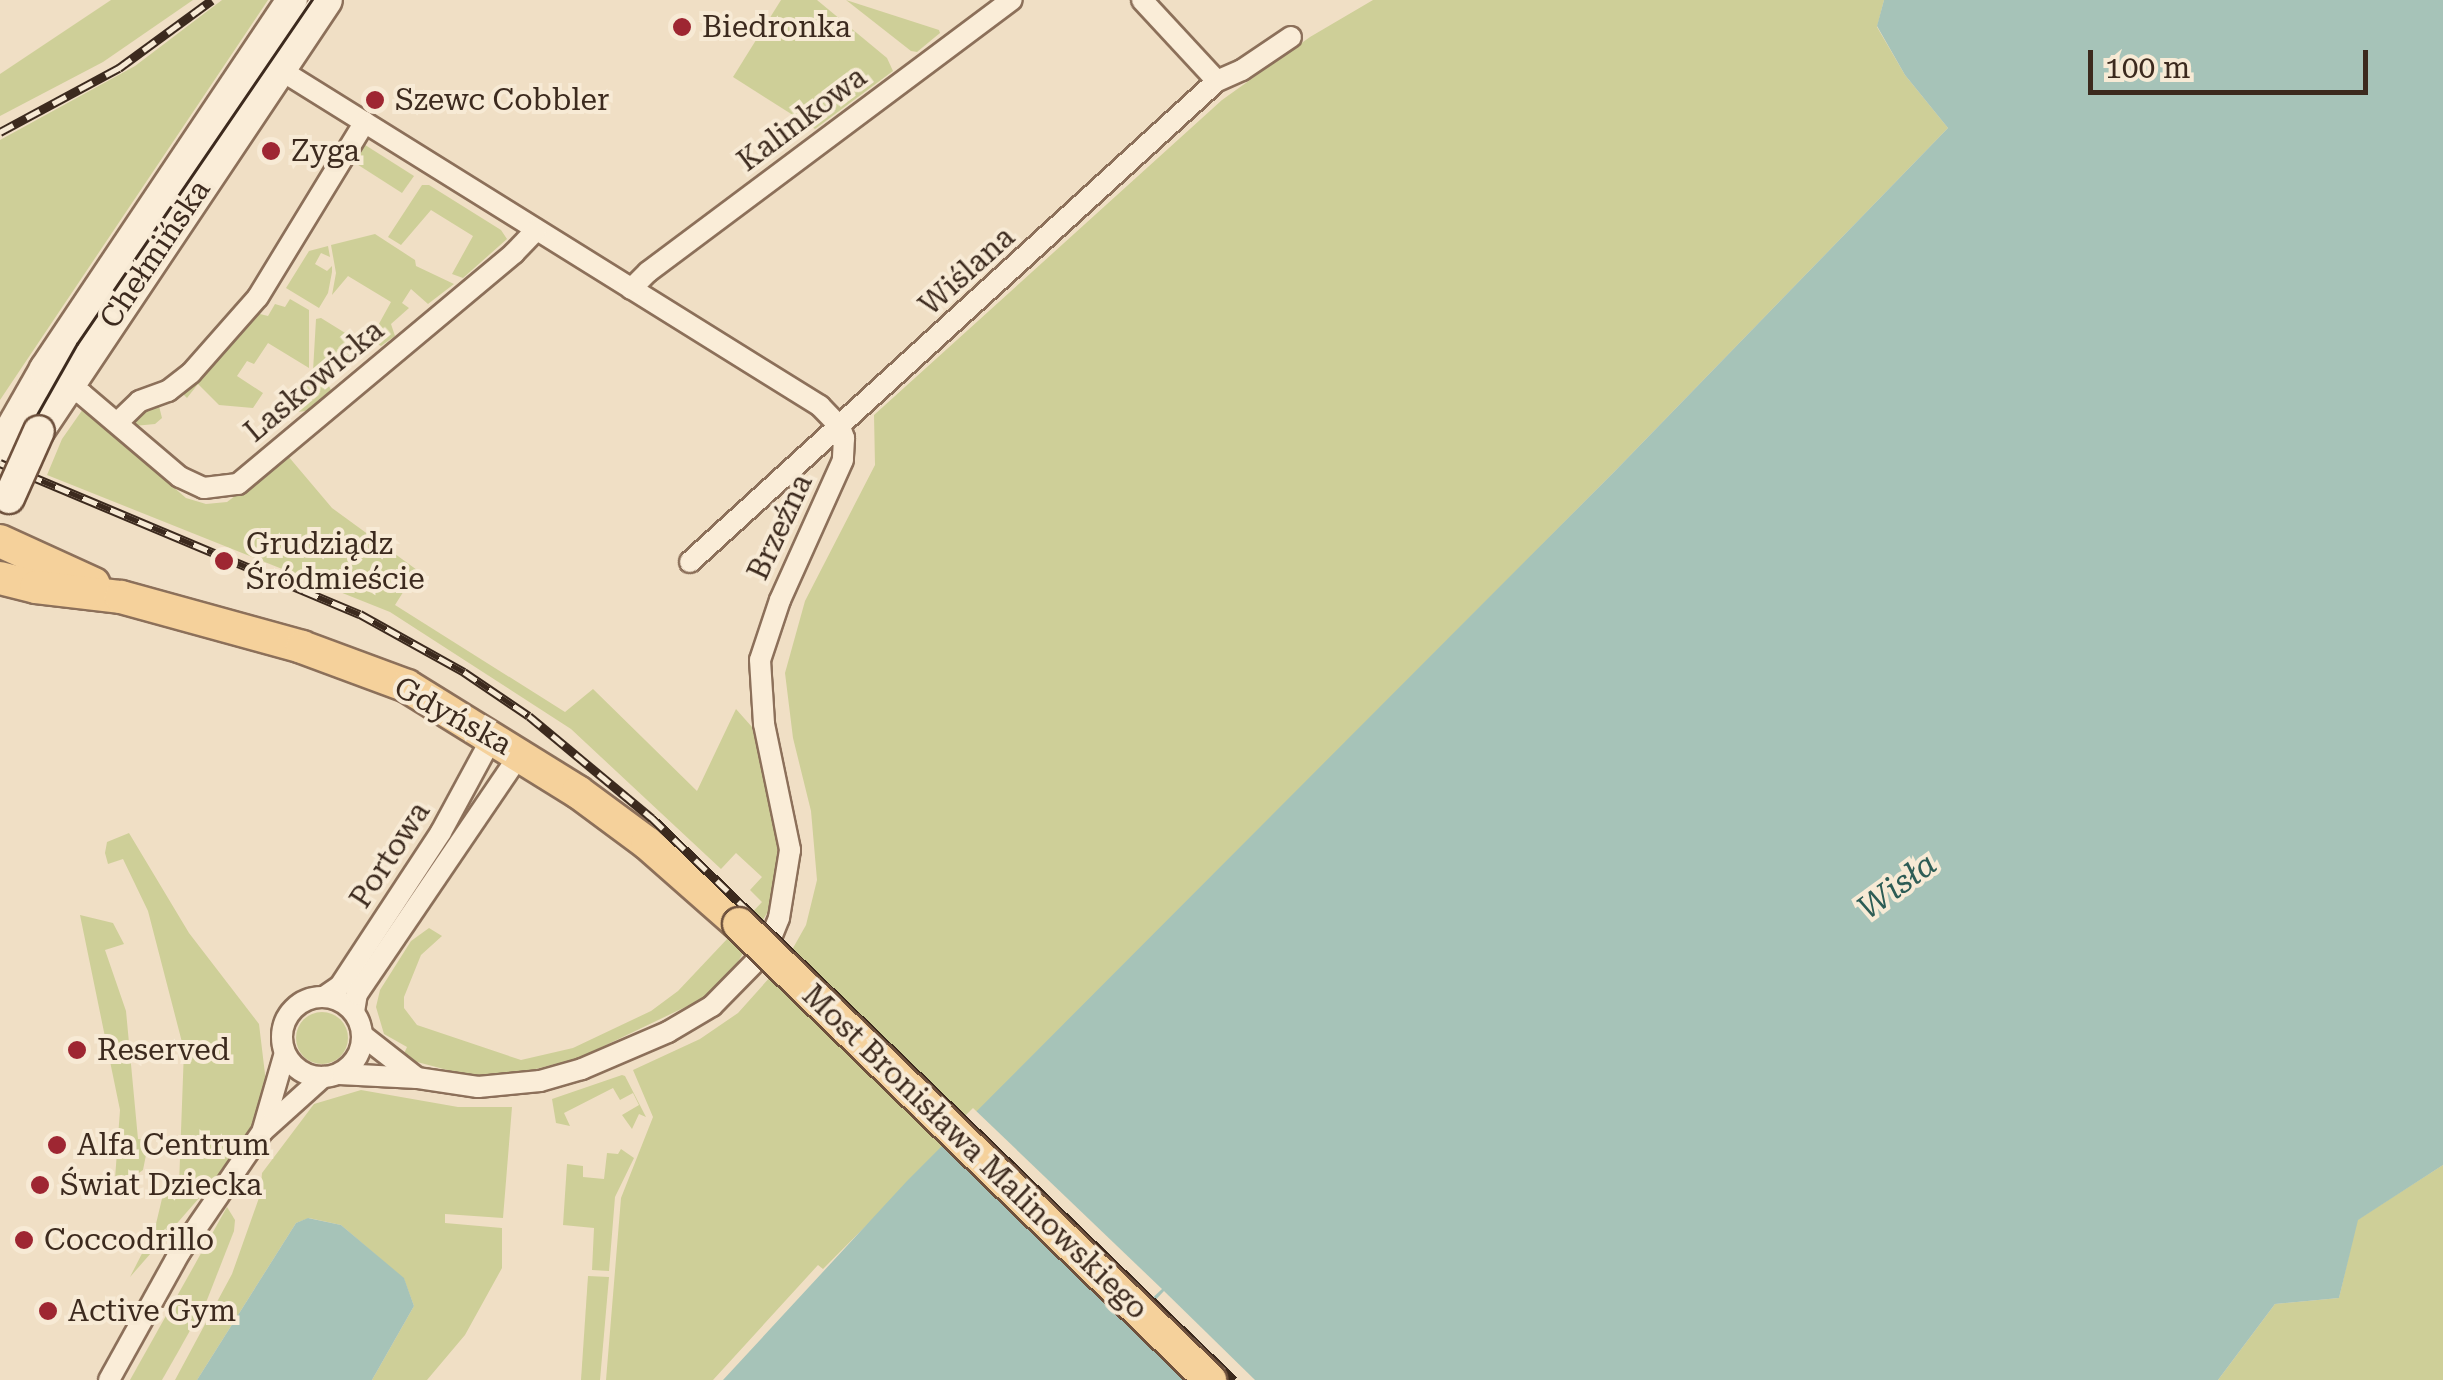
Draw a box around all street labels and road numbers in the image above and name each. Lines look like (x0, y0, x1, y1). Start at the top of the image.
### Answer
street label: Kalinkowa (730, 59, 874, 179)
street label: Chełmińska (92, 173, 218, 335)
street label: Wiślana (912, 219, 1022, 323)
street label: Laskowicka (237, 312, 391, 450)
street label: Brzeźna (740, 468, 820, 586)
street label: Gdyńska (388, 669, 518, 763)
street label: Portowa (342, 795, 438, 915)
street label: Most Bronisława Malinowskiego (795, 977, 1155, 1327)

